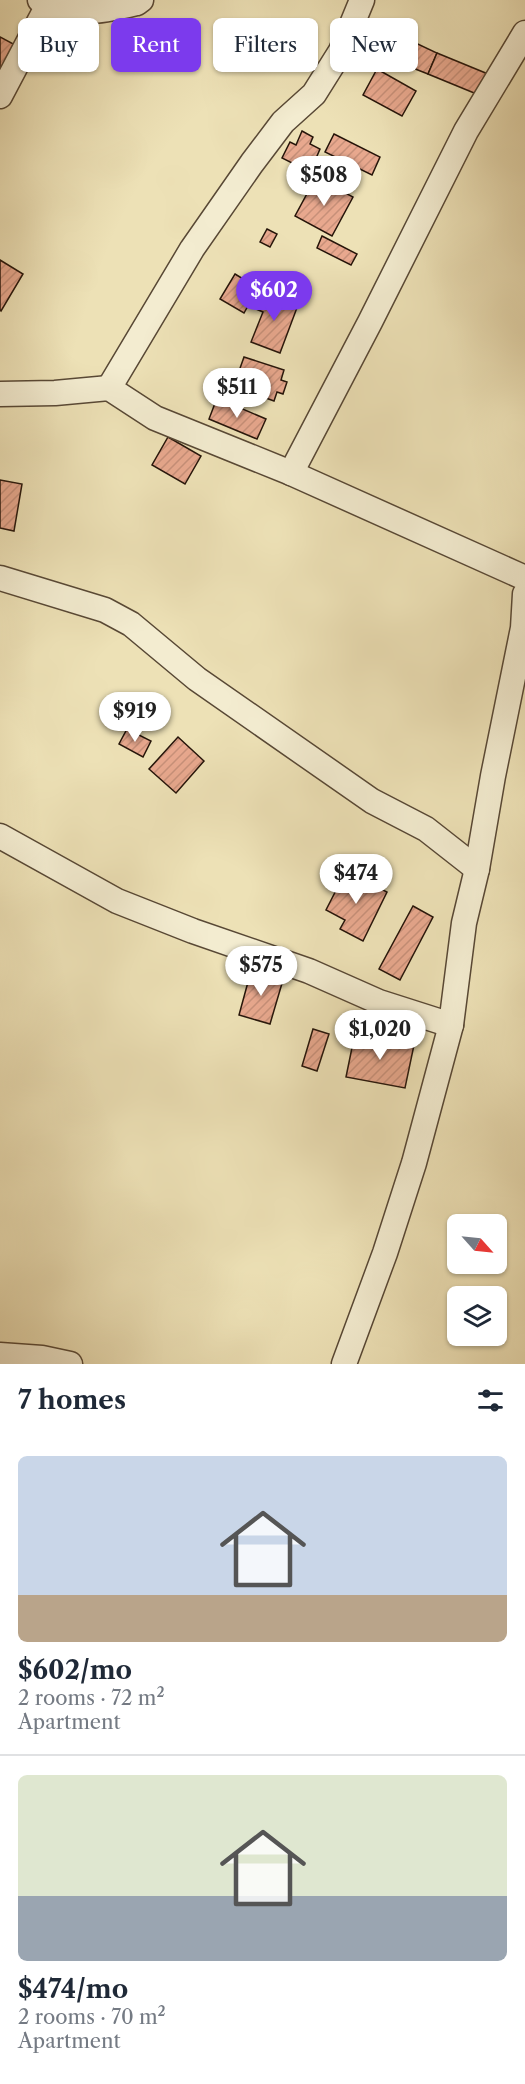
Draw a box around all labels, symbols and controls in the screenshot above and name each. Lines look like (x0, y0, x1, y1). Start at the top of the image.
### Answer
chip: Buy (18, 18, 99, 72)
chip: Rent (111, 18, 201, 72)
chip: Filters (213, 18, 318, 72)
chip: New (330, 18, 418, 72)
pin: $508 (288, 156, 360, 207)
text: $508 (300, 163, 348, 187)
pin: $602 (238, 271, 310, 322)
text: $602 (250, 278, 298, 302)
pin: $511 (201, 368, 273, 419)
text: $511 (217, 375, 257, 399)
pin: $919 (99, 692, 171, 743)
text: $919 (113, 699, 157, 723)
pin: $474 (320, 854, 392, 905)
text: $474 (334, 861, 378, 885)
pin: $575 (225, 946, 297, 997)
text: $575 (239, 953, 283, 977)
pin: $1,020 (331, 1010, 429, 1061)
text: $1,020 (349, 1017, 411, 1041)
north arrow (447, 1214, 507, 1274)
map controls (447, 1214, 507, 1346)
button: layers (447, 1286, 507, 1346)
text: 7 homes (18, 1384, 126, 1416)
icon: filters (474, 1384, 507, 1417)
icon: home (209, 1495, 317, 1603)
text: $602/mo (18, 1654, 132, 1686)
text: 2 rooms · 72 m² (18, 1686, 165, 1710)
text: Apartment (18, 1710, 121, 1734)
icon: home (209, 1814, 317, 1922)
text: $474/mo (18, 1973, 128, 2005)
text: 2 rooms · 70 m² (18, 2005, 166, 2029)
text: Apartment (18, 2029, 121, 2053)

